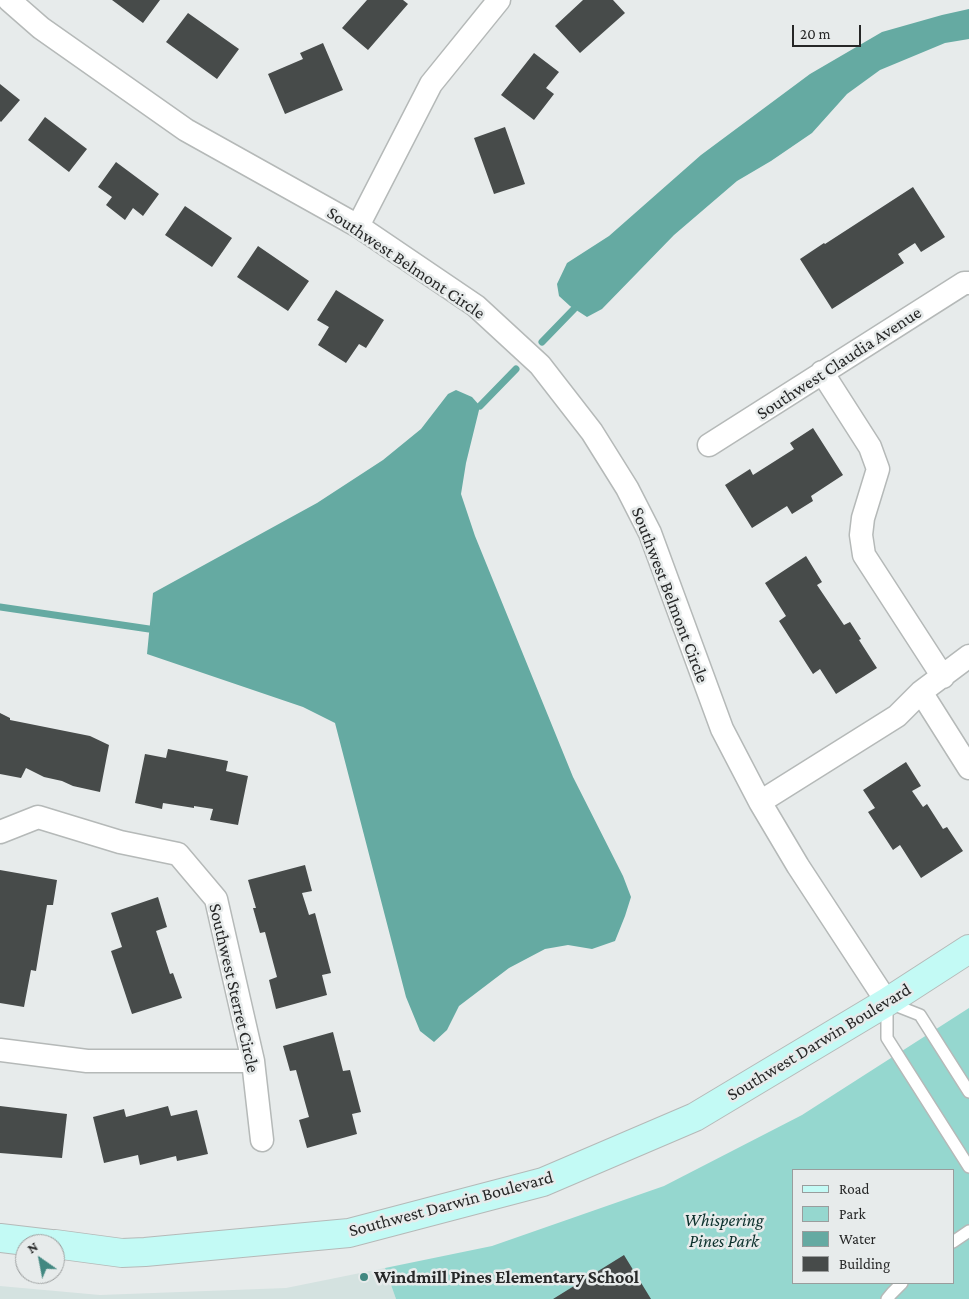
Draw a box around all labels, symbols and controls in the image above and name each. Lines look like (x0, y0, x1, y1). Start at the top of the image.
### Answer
scale bar (794, 15, 863, 47)
text: 20 m (800, 26, 831, 42)
street label: Southwest Belmont Circle (323, 202, 489, 324)
street label: Southwest Claudia Avenue (753, 302, 925, 424)
street label: Southwest Belmont Circle (627, 504, 713, 686)
street label: Southwest Sterret Circle (204, 901, 264, 1075)
street label: Southwest Darwin Boulevard (723, 979, 915, 1105)
street label: Southwest Darwin Boulevard (347, 1166, 555, 1242)
legend (792, 1169, 954, 1284)
text: Road (839, 1181, 869, 1197)
text: Park (839, 1206, 866, 1222)
park label: Whispering Pines Park (684, 1209, 764, 1252)
text: Water (839, 1231, 876, 1247)
north arrow (15, 1234, 65, 1284)
text: N (24, 1238, 41, 1257)
text: Building (839, 1256, 890, 1272)
place label: Windmill Pines Elementary School (374, 1266, 639, 1288)
marker: Windmill Pines Elementary School (358, 1271, 370, 1283)

